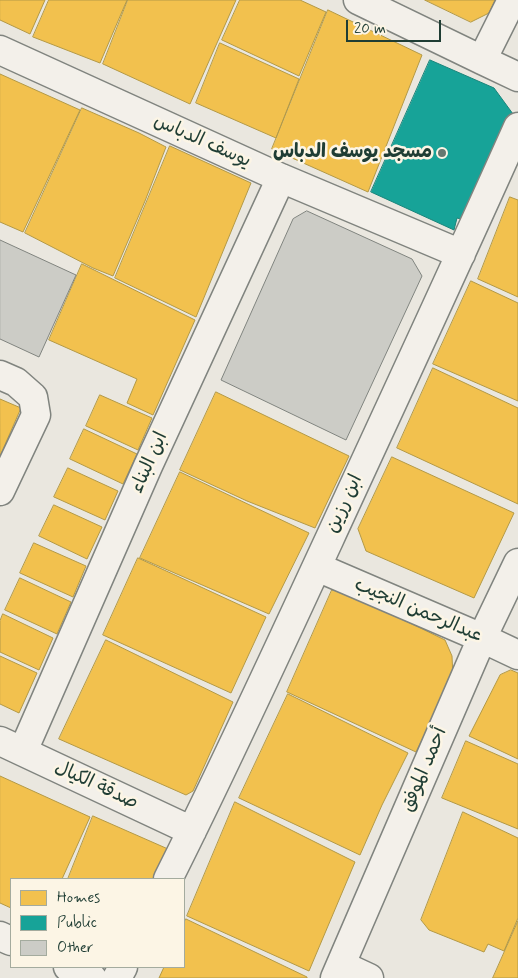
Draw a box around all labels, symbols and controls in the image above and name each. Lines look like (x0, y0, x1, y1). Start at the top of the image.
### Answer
scale bar (348, 10, 443, 42)
text: 20 m (354, 19, 386, 39)
street label: يوسف الدباس (150, 110, 254, 174)
place label: مسجد يوسف الدباس (273, 142, 432, 164)
marker: مسجد يوسف الدباس (436, 147, 448, 159)
street label: ابن البناء (126, 429, 174, 497)
street label: ابن رزين (322, 471, 368, 537)
street label: عبدالرحمن النجيب (351, 574, 485, 648)
street label: أحمد الموفق (397, 724, 453, 816)
street label: صدقة الكيال (51, 757, 141, 815)
legend (10, 878, 185, 968)
text: Homes (57, 888, 100, 908)
text: Public (57, 913, 97, 933)
text: Other (57, 938, 93, 958)

